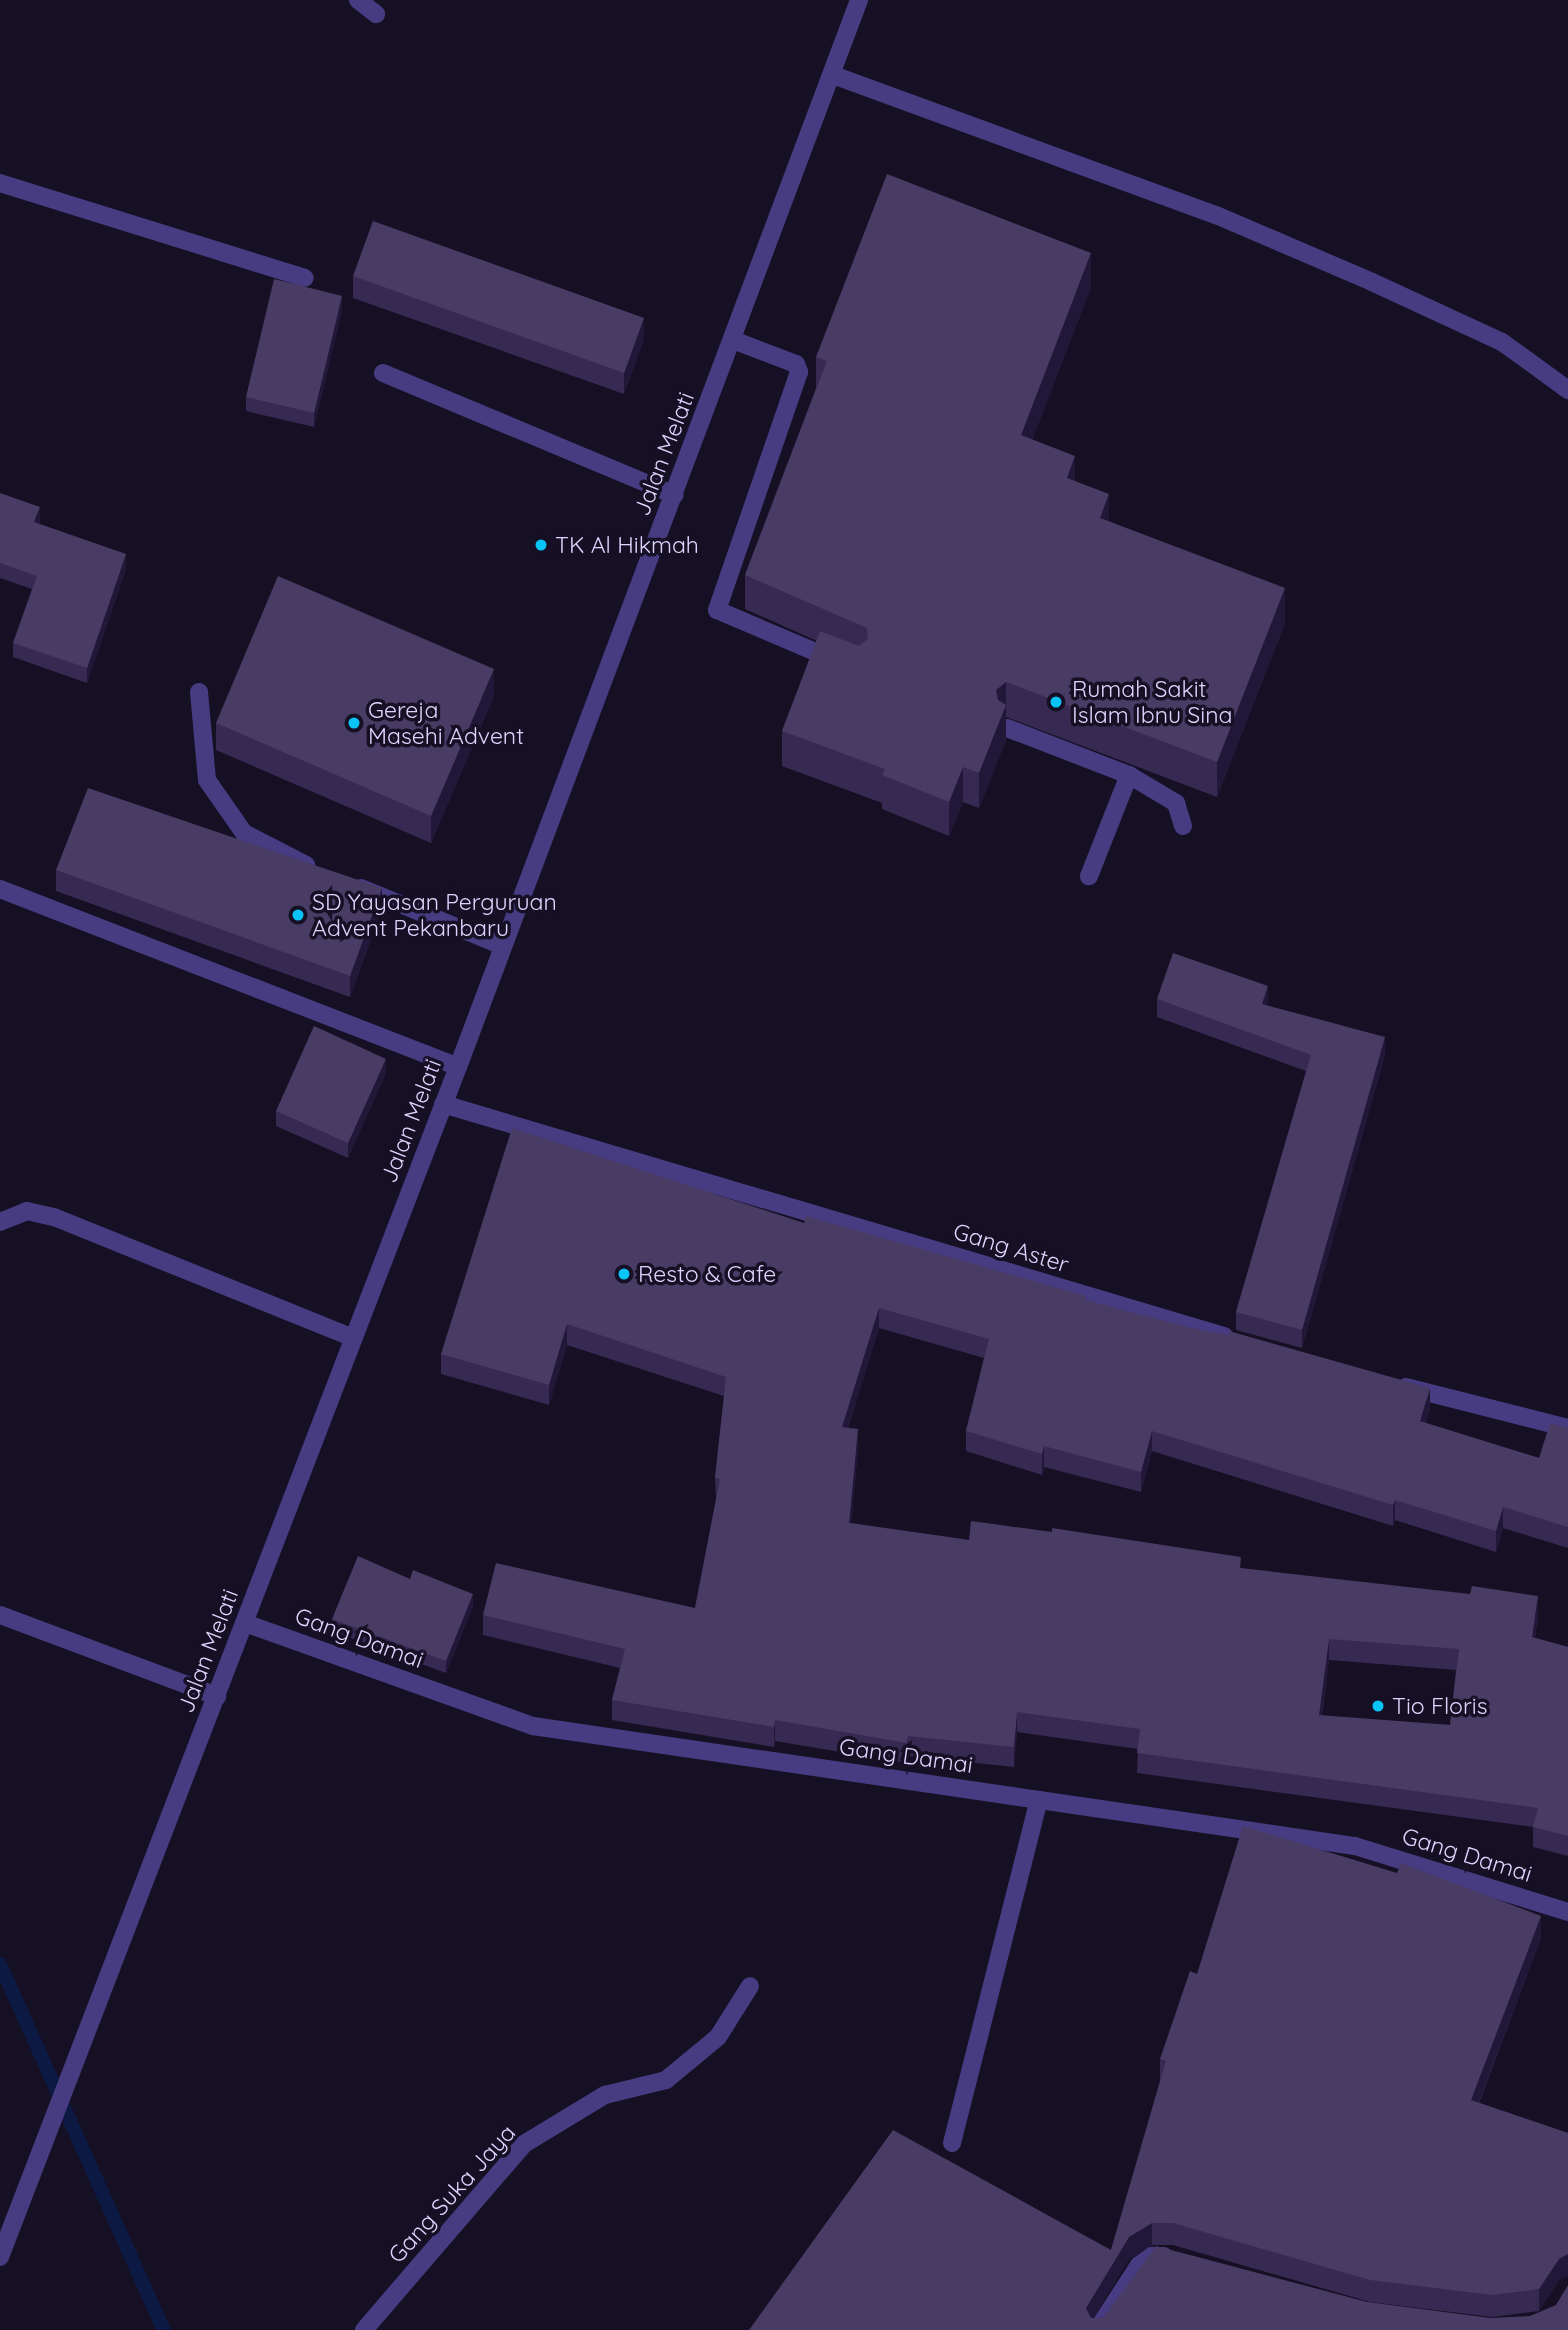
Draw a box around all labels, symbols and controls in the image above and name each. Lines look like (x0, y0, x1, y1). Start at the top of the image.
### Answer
street label: Jalan Melati (628, 388, 700, 520)
place label: TK Al Hikmah (555, 531, 699, 559)
marker: TK Al Hikmah (533, 537, 549, 553)
place label: Rumah Sakit Islam Ibnu Sina (1072, 675, 1232, 729)
marker: Rumah Sakit Islam Ibnu Sina (1046, 692, 1066, 712)
place label: Gereja Masehi Advent (368, 696, 524, 750)
marker: Gereja Masehi Advent (346, 715, 362, 731)
place label: SD Yayasan Perguruan Advent Pekanbaru (312, 888, 557, 942)
marker: SD Yayasan Perguruan Advent Pekanbaru (290, 907, 306, 923)
street label: Jalan Melati (375, 1055, 447, 1187)
street label: Gang Aster (950, 1217, 1072, 1279)
place label: Resto & Cafe (638, 1260, 776, 1288)
marker: Resto & Cafe (616, 1266, 632, 1282)
street label: Jalan Melati (172, 1585, 244, 1717)
street label: Gang Damai (291, 1602, 427, 1674)
place label: Tio Floris (1392, 1692, 1488, 1720)
marker: Tio Floris (1370, 1698, 1386, 1714)
street label: Gang Damai (837, 1733, 975, 1779)
street label: Gang Damai (1399, 1822, 1535, 1888)
street label: Gang Suka Jaya (383, 2119, 521, 2269)

